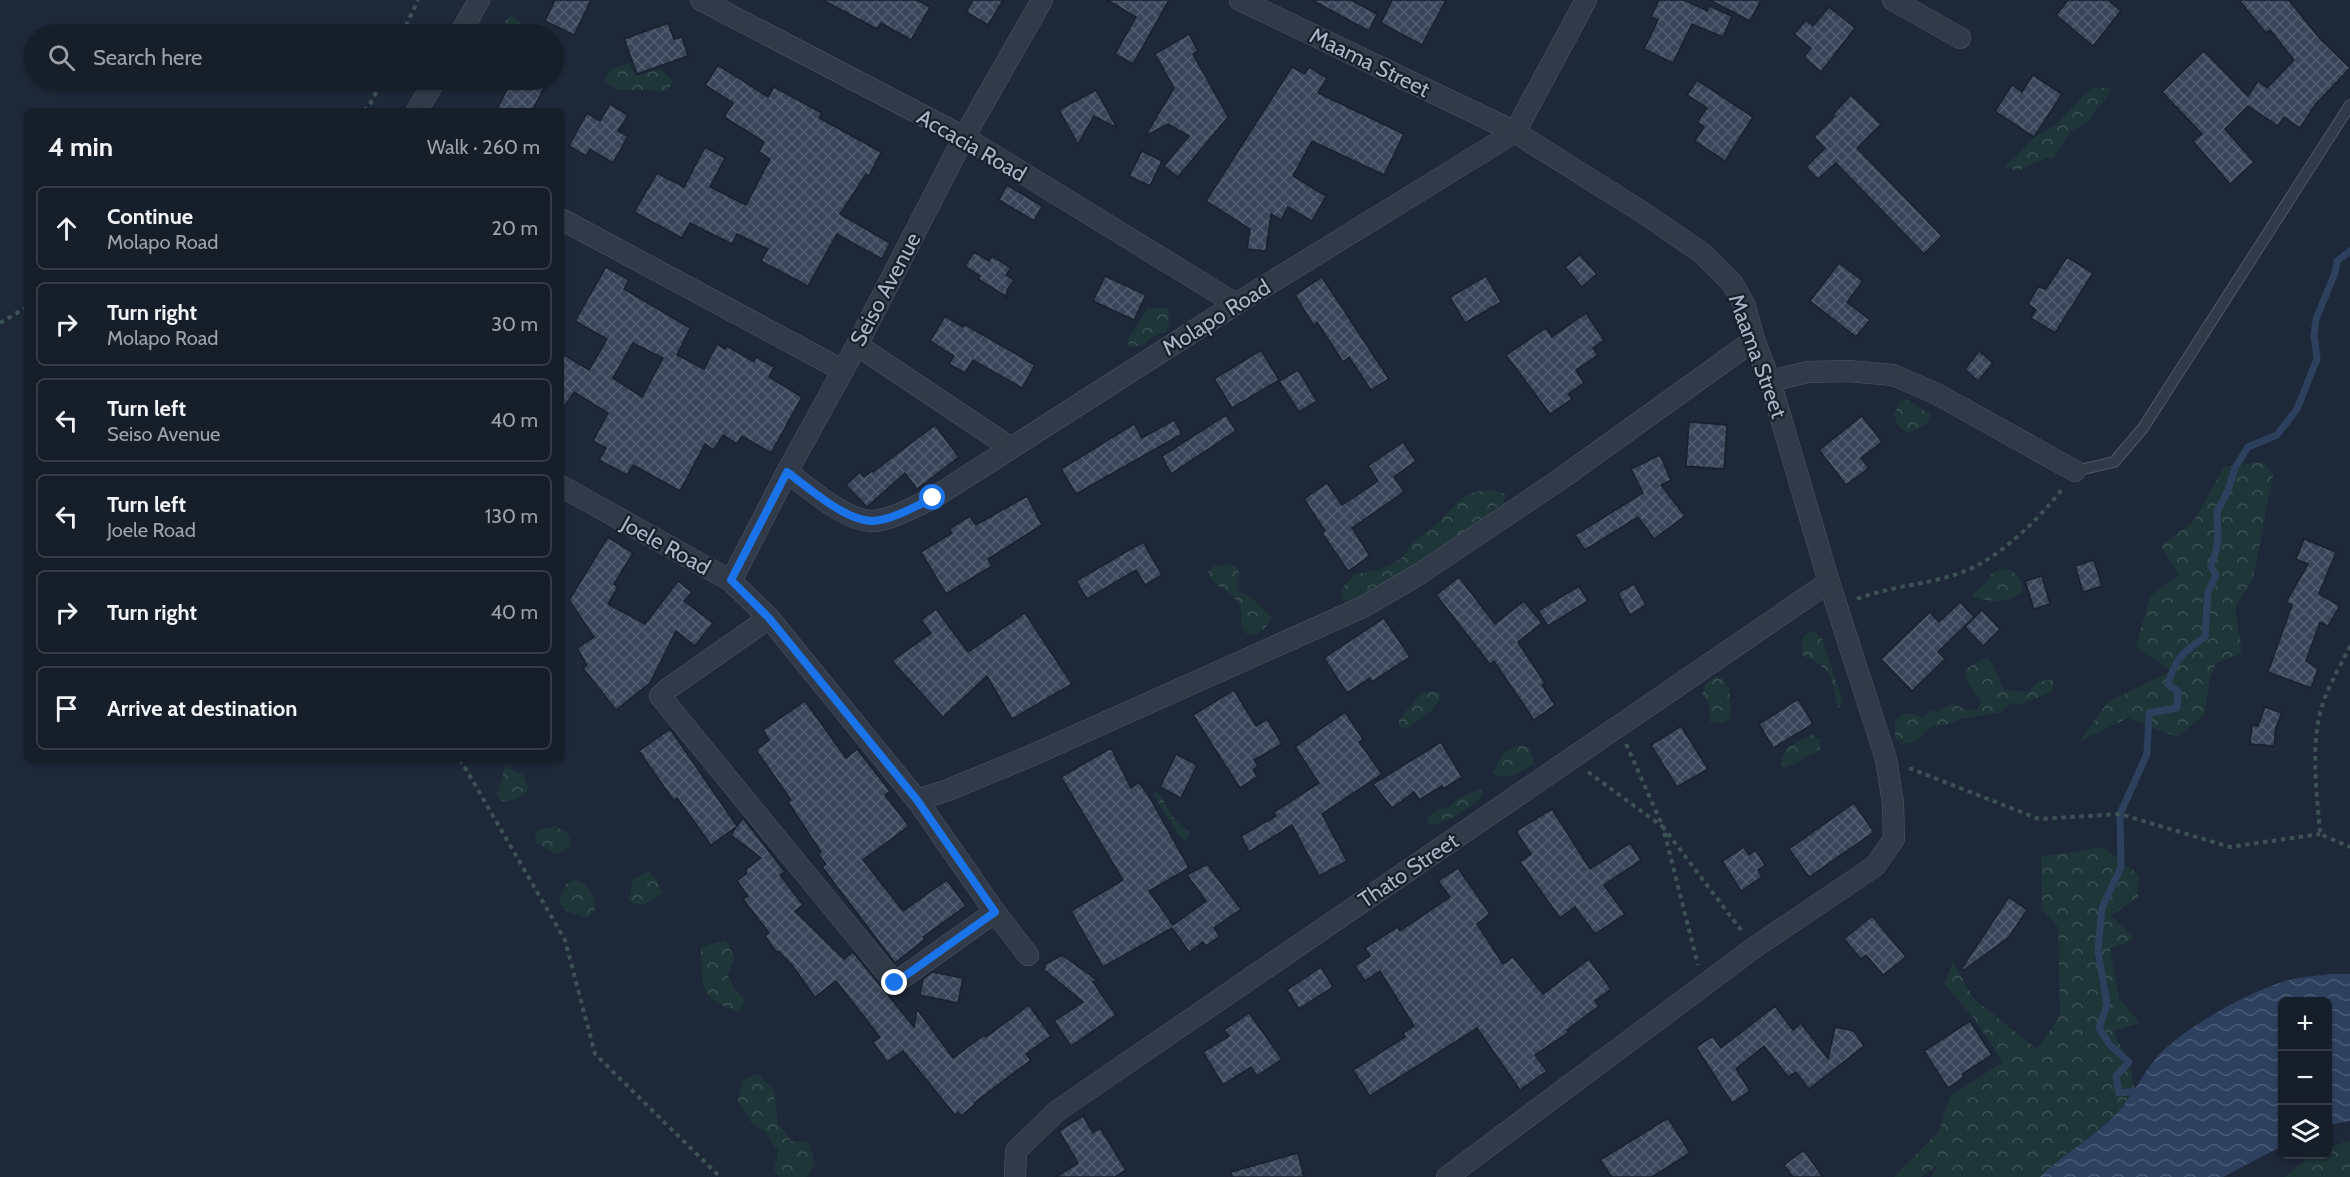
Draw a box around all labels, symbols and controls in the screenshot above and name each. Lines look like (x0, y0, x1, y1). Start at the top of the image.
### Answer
street label: Maama Street (1305, 22, 1435, 103)
search box (24, 24, 564, 90)
icon: search (45, 41, 78, 74)
text: Search here (93, 44, 202, 71)
street label: Accacia Road (912, 103, 1031, 188)
text: 4 min (48, 131, 113, 163)
text: Walk · 260 m (427, 135, 540, 159)
text: Continue (107, 203, 193, 230)
icon: ahead (50, 212, 83, 245)
text: 20 m (492, 216, 538, 240)
street label: Seiso Avenue (844, 228, 927, 351)
text: Molapo Road (107, 230, 218, 254)
street label: Molapo Road (1157, 274, 1275, 361)
street label: Maama Street (1723, 290, 1793, 423)
text: Turn right (107, 299, 197, 326)
icon: right (50, 308, 83, 341)
text: 30 m (491, 312, 538, 336)
text: Molapo Road (107, 326, 218, 350)
text: Turn left (107, 395, 186, 422)
icon: left (50, 404, 83, 437)
text: 40 m (490, 408, 538, 432)
text: Seiso Avenue (107, 422, 220, 446)
route start (919, 484, 945, 510)
text: Turn left (107, 491, 186, 518)
icon: left (50, 500, 83, 533)
text: 130 m (485, 504, 538, 528)
street label: Joele Road (616, 509, 715, 581)
text: Joele Road (107, 518, 196, 542)
icon: right (50, 596, 83, 629)
text: Turn right (107, 599, 197, 626)
text: 40 m (490, 600, 538, 624)
icon: arrive (50, 692, 83, 725)
text: Arrive at destination (107, 695, 297, 722)
street label: Thato Street (1353, 827, 1464, 914)
route end (881, 969, 907, 995)
map controls (2278, 997, 2332, 1159)
button: + (2278, 997, 2332, 1051)
button: − (2278, 1051, 2332, 1105)
button: layers (2278, 1105, 2332, 1159)

